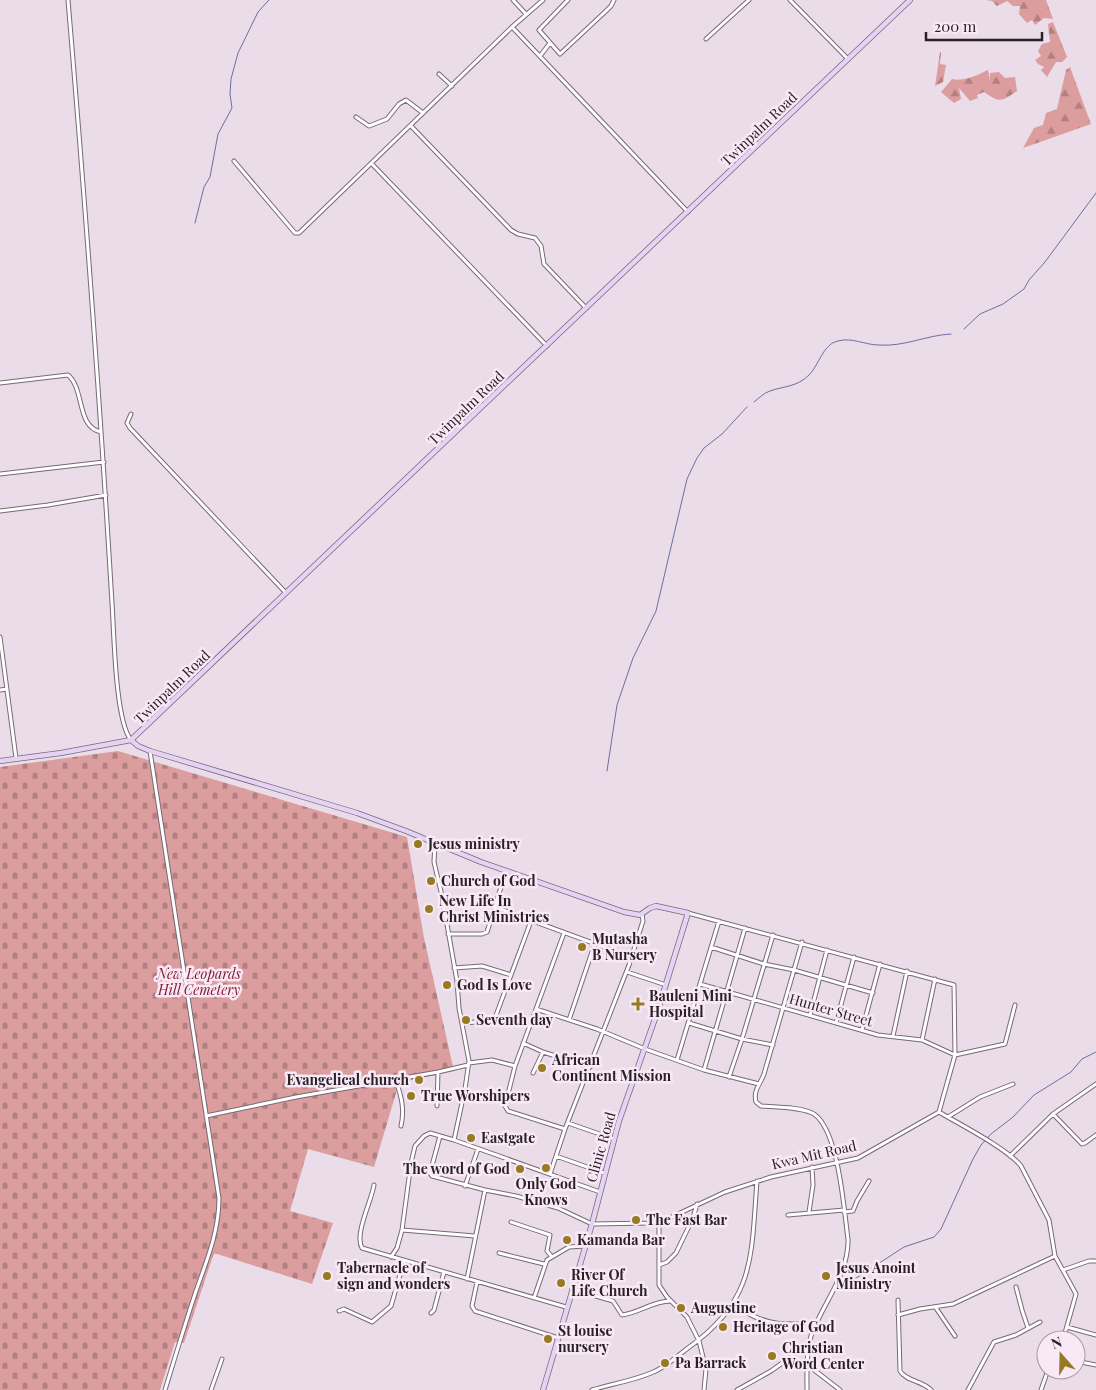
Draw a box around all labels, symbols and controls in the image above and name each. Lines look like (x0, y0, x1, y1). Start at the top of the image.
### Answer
scale bar (926, 10, 1042, 42)
text: 200 m (934, 16, 977, 36)
street label: Twinpalm Road (717, 87, 801, 170)
street label: Twinpalm Road (424, 366, 508, 449)
street label: Twinpalm Road (130, 645, 214, 728)
place label: Jesus ministry (427, 834, 521, 853)
marker: Jesus ministry (412, 838, 424, 850)
place label: Church of God (441, 871, 536, 890)
marker: Church of God (425, 875, 437, 887)
place label: New Life In Christ Ministries (439, 891, 549, 926)
marker: New Life In Christ Ministries (423, 903, 435, 915)
place label: Mutasha B Nursery (592, 929, 658, 964)
marker: Mutasha B Nursery (576, 941, 588, 953)
park label: New Leopards Hill Cemetery (155, 964, 242, 999)
place label: God Is Love (457, 975, 532, 994)
marker: God Is Love (441, 979, 453, 991)
place label: Bauleni Mini Hospital (649, 986, 733, 1021)
street label: Hunter Street (787, 989, 876, 1031)
marker: Bauleni Mini Hospital (631, 997, 645, 1011)
place label: Seventh day (476, 1010, 554, 1029)
marker: Seventh day (460, 1014, 472, 1026)
place label: African Continent Mission (551, 1050, 672, 1085)
marker: African Continent Mission (536, 1062, 548, 1074)
place label: Evangelical church (287, 1070, 409, 1089)
marker: Evangelical church (413, 1074, 425, 1086)
place label: True Worshipers (421, 1086, 530, 1105)
marker: True Worshipers (405, 1090, 417, 1102)
street label: Clinic Road (581, 1109, 620, 1184)
place label: Eastgate (481, 1128, 535, 1147)
marker: Eastgate (465, 1132, 477, 1144)
street label: Kwa Mit Road (770, 1136, 858, 1174)
place label: The word of God (403, 1159, 511, 1178)
marker: Only God Knows (540, 1162, 552, 1174)
marker: The word of God (514, 1163, 526, 1175)
place label: Only God Knows (516, 1174, 577, 1209)
place label: The Fast Bar (646, 1210, 728, 1229)
marker: The Fast Bar (630, 1214, 642, 1226)
place label: Kamanda Bar (577, 1230, 665, 1249)
marker: Kamanda Bar (561, 1234, 573, 1246)
place label: Tabernacle of sign and wonders (337, 1258, 450, 1293)
place label: Jesus Anoint Ministry (835, 1258, 916, 1293)
place label: River Of Life Church (571, 1265, 648, 1300)
marker: Tabernacle of sign and wonders (321, 1270, 333, 1282)
marker: Jesus Anoint Ministry (820, 1270, 832, 1282)
marker: River Of Life Church (555, 1277, 567, 1289)
place label: Augustine (690, 1298, 756, 1317)
marker: Augustine (675, 1302, 687, 1314)
place label: Heritage of God (733, 1317, 835, 1336)
place label: St louise nursery (558, 1321, 613, 1356)
marker: Heritage of God (717, 1321, 729, 1333)
north arrow (1036, 1330, 1086, 1380)
text: N (1048, 1332, 1064, 1353)
marker: St louise nursery (542, 1333, 554, 1345)
place label: Christian Word Center (781, 1338, 865, 1373)
marker: Christian Word Center (766, 1350, 778, 1362)
place label: Pa Barrack (675, 1353, 747, 1372)
marker: Pa Barrack (659, 1357, 671, 1369)

